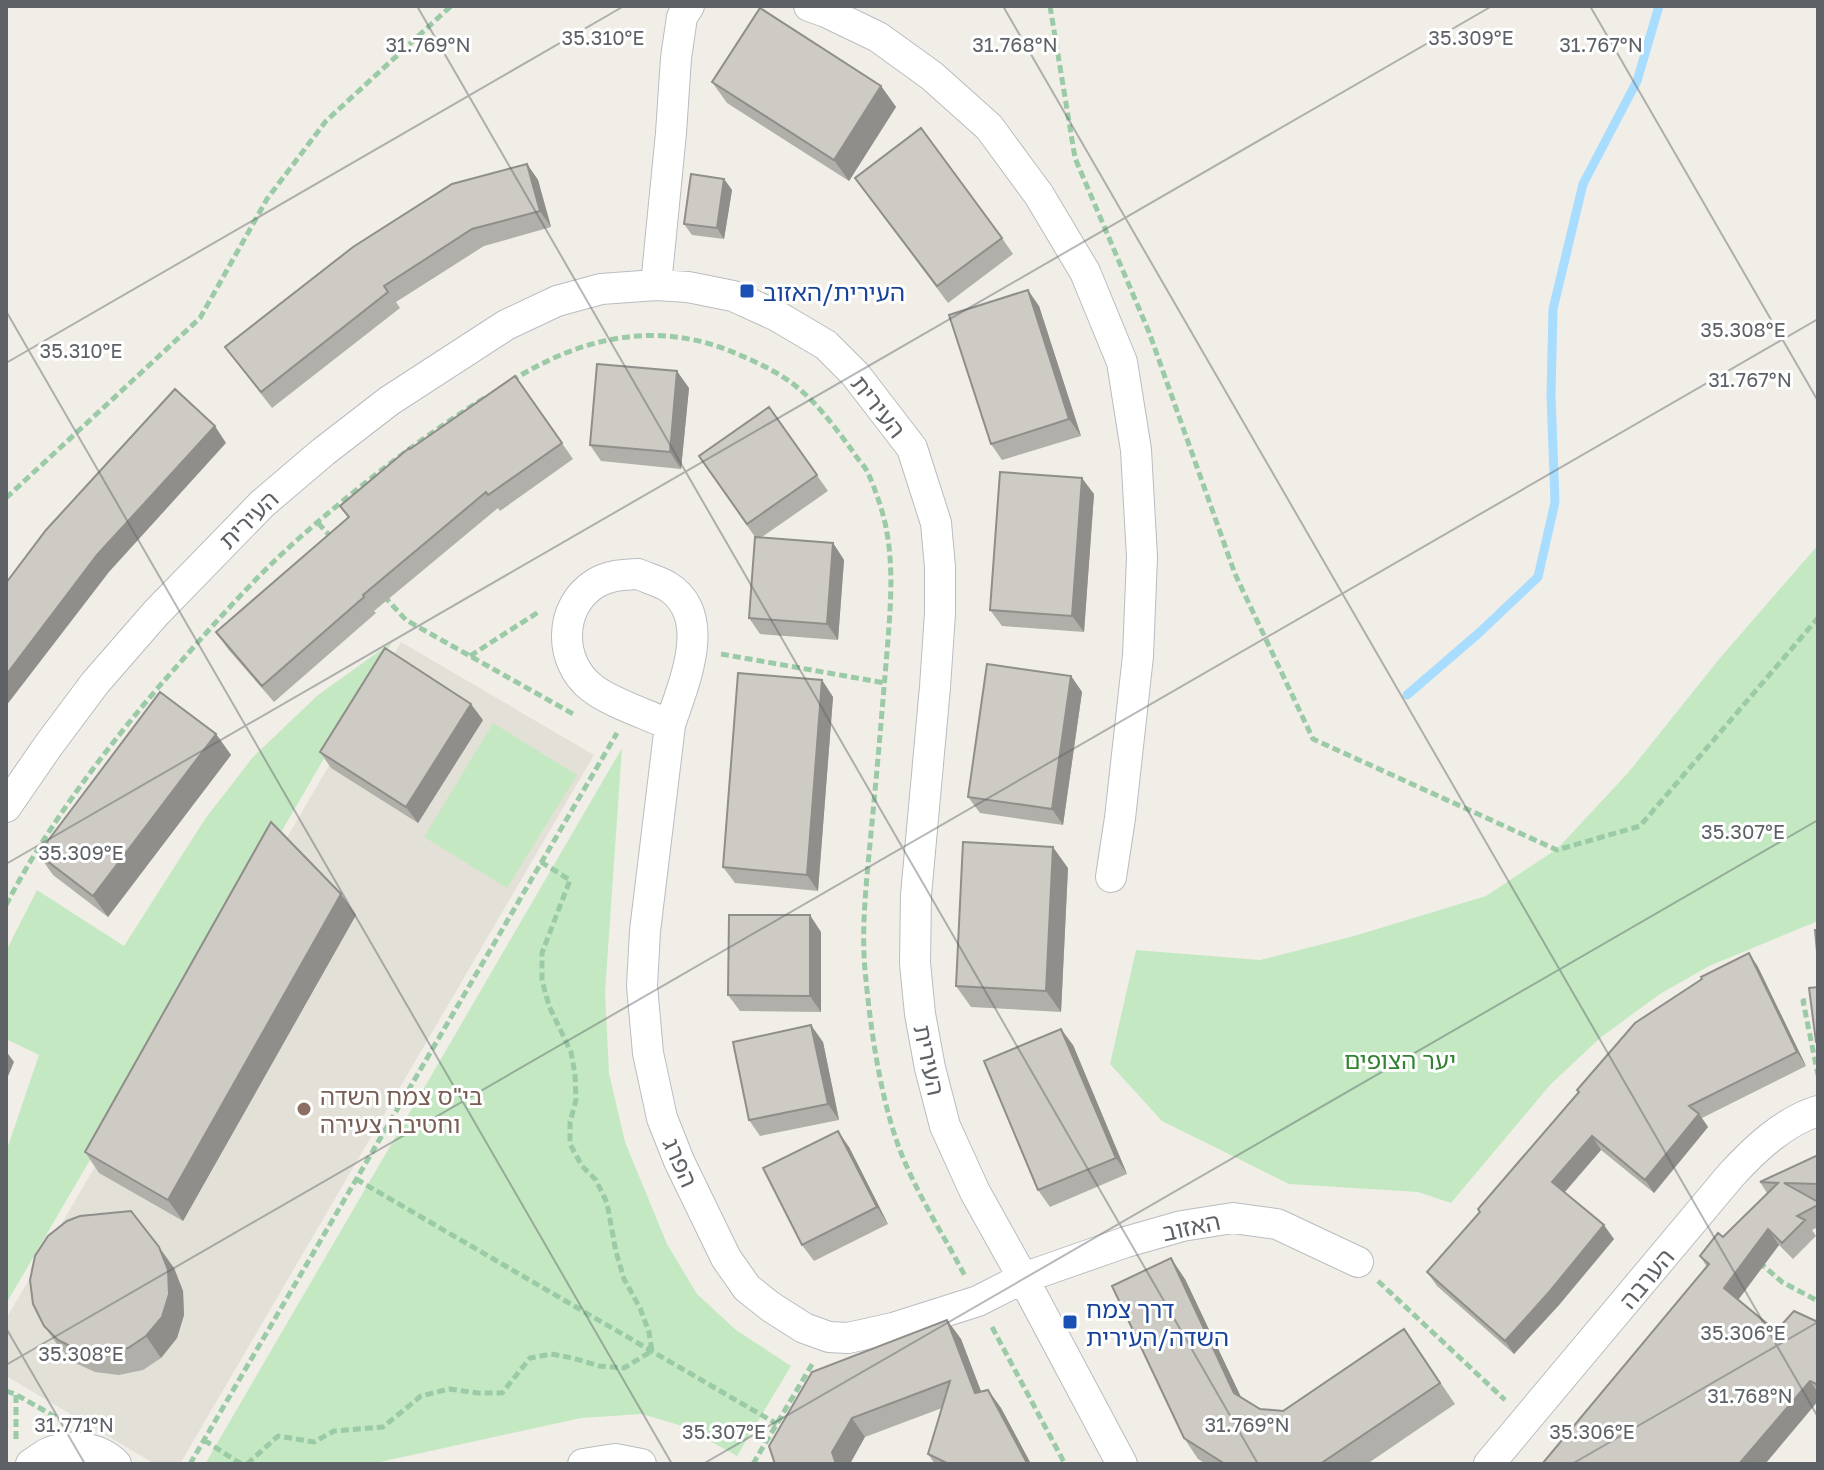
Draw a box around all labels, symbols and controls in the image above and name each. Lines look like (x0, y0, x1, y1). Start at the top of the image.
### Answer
text: 35.310°E (561, 25, 645, 49)
text: 35.309°E (1428, 25, 1514, 49)
text: 31.769°N (385, 32, 471, 56)
text: 31.768°N (972, 32, 1058, 56)
text: 31.767°N (1559, 32, 1643, 56)
place label: העירית/האזוב (763, 277, 905, 306)
marker: העירית/האזוב (738, 282, 756, 300)
text: 35.308°E (1700, 317, 1786, 341)
text: 35.310°E (39, 338, 123, 362)
text: 31.767°N (1708, 367, 1792, 391)
street label: העירית (846, 369, 912, 443)
street label: העירית (212, 484, 284, 554)
text: 35.307°E (1701, 819, 1785, 843)
text: 35.309°E (38, 840, 124, 864)
street label: העירית (908, 1022, 952, 1098)
park label: יער הצופים (1344, 1045, 1456, 1074)
place label: בי"ס צמח השדה וחטיבה צעירה (320, 1081, 483, 1138)
marker: בי"ס צמח השדה וחטיבה צעירה (295, 1100, 313, 1118)
street label: הפרג (657, 1133, 705, 1191)
street label: האזוב (1159, 1206, 1223, 1246)
street label: הערבה (1613, 1242, 1679, 1314)
place label: דרך צמח השדה/העירית (1086, 1294, 1229, 1351)
marker: דרך צמח השדה/העירית (1061, 1313, 1079, 1331)
text: 35.306°E (1700, 1320, 1786, 1344)
text: 35.308°E (38, 1341, 124, 1365)
text: 31.768°N (1707, 1383, 1793, 1407)
text: 31.771°N (34, 1412, 114, 1436)
text: 31.769°N (1204, 1412, 1290, 1436)
text: 35.307°E (682, 1419, 766, 1443)
text: 35.306°E (1549, 1419, 1635, 1443)

